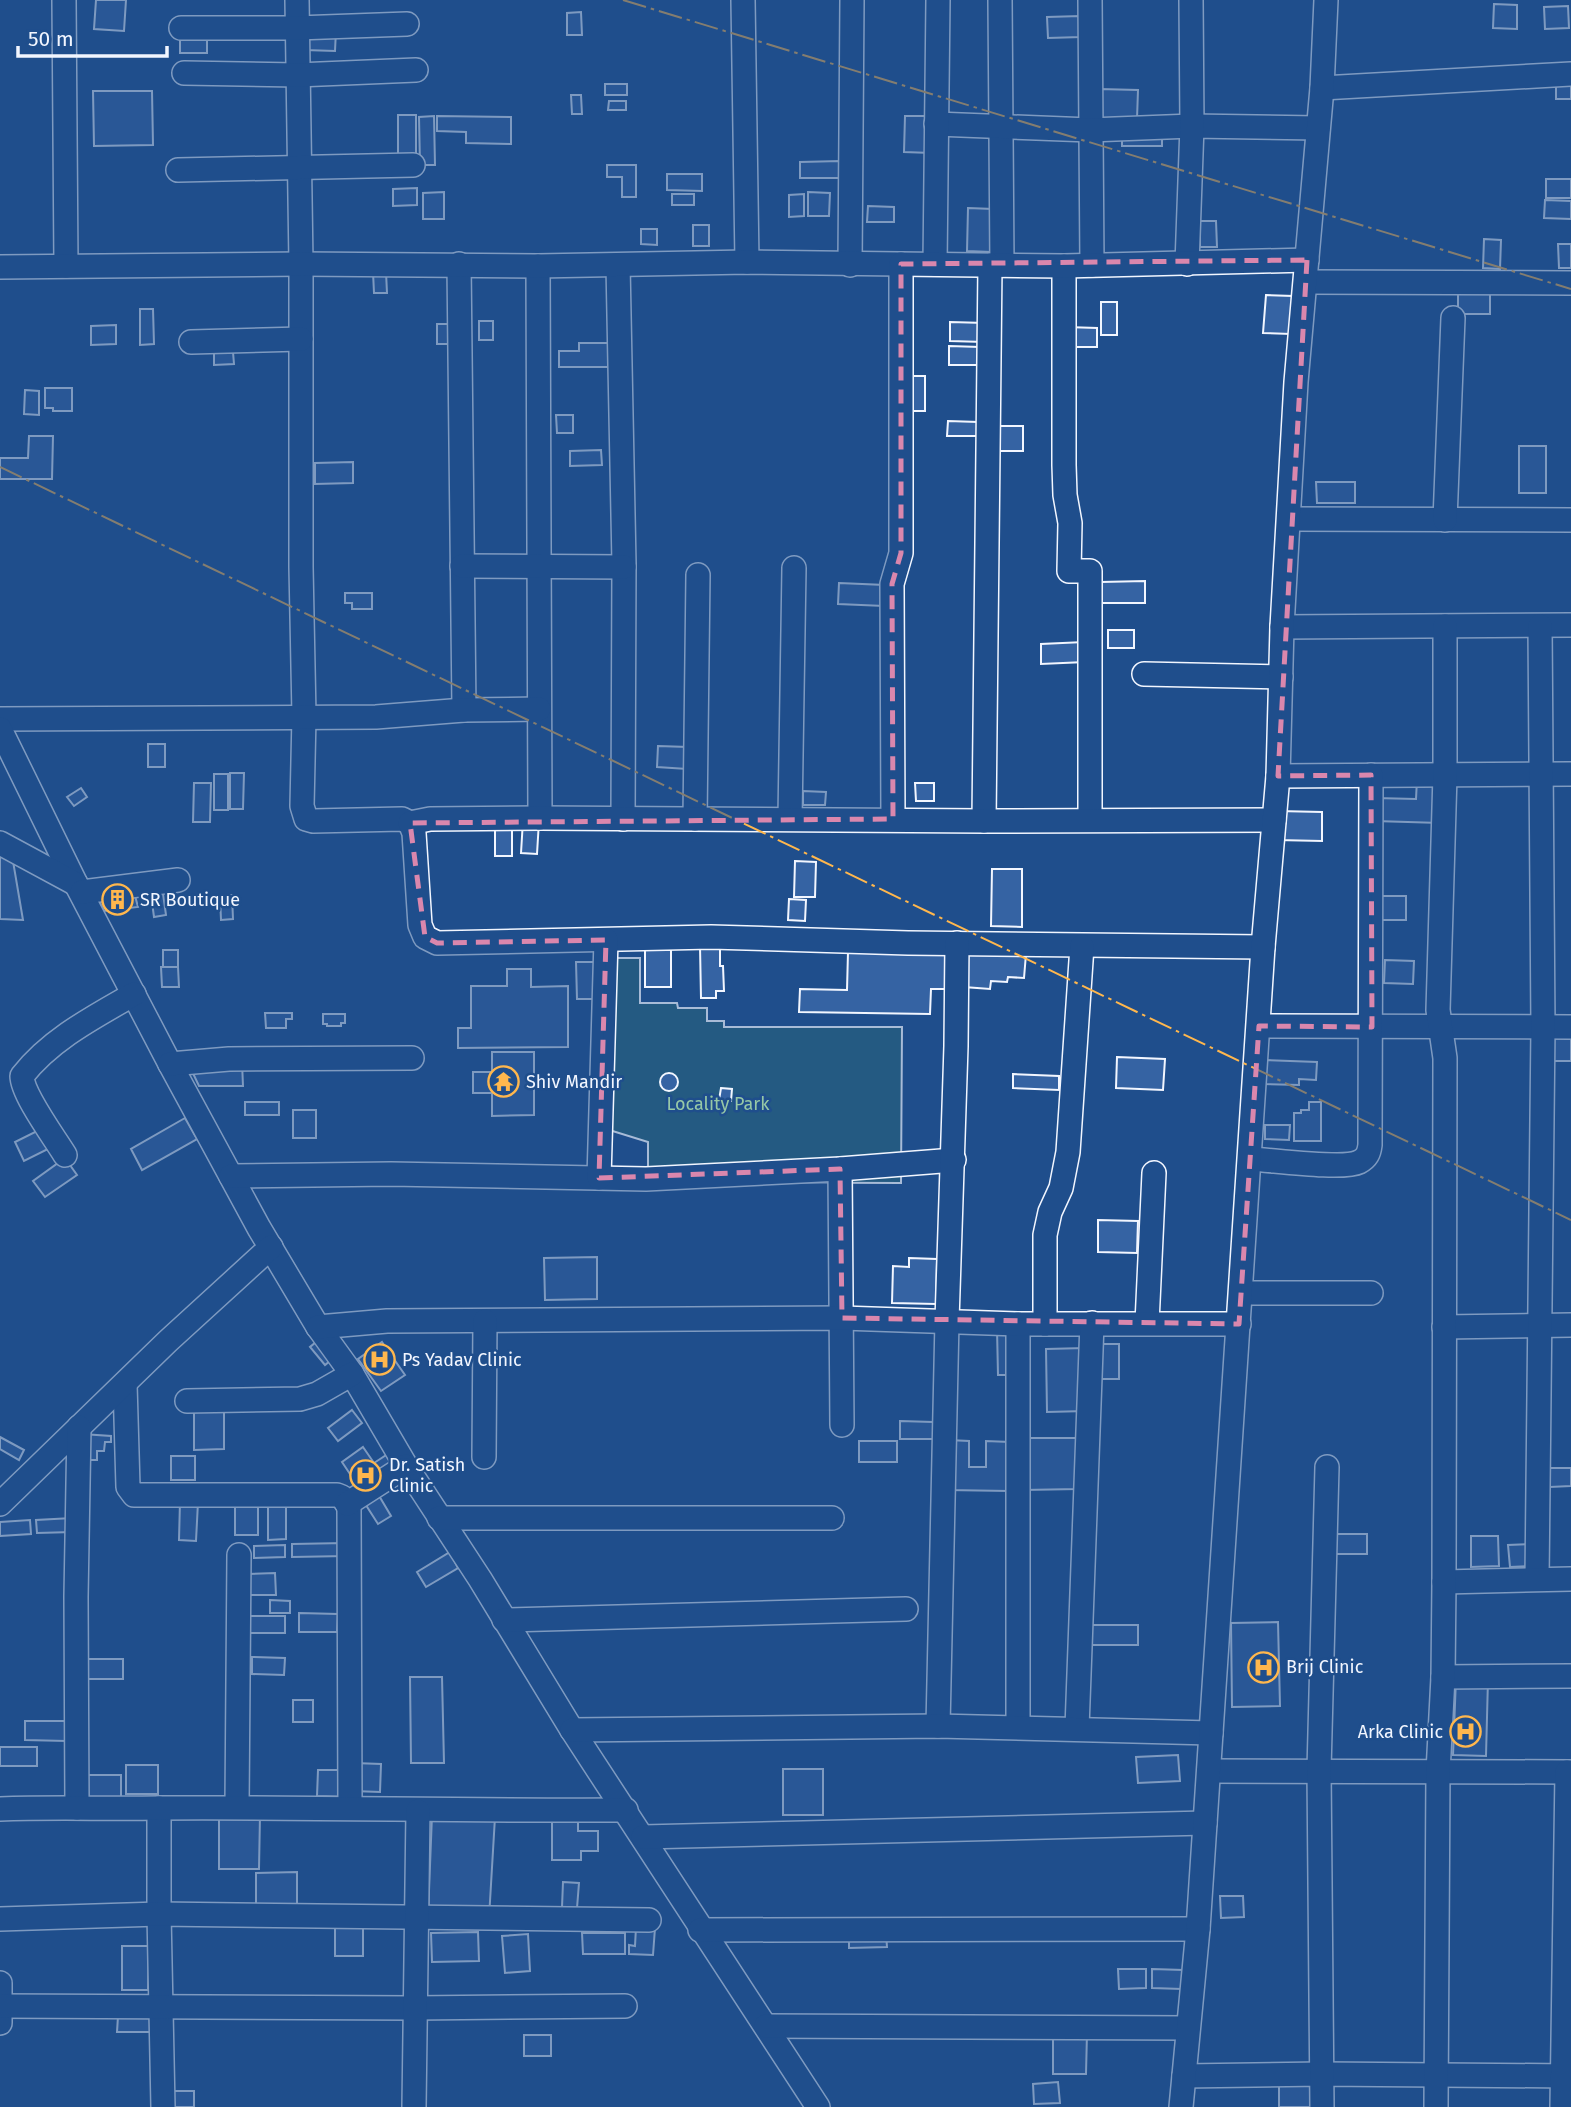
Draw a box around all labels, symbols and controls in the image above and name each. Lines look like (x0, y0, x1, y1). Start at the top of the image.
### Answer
scale bar (18, 14, 166, 58)
text: 50 m (28, 26, 74, 52)
building icon: SR Boutique (100, 883, 134, 917)
place label: SR Boutique (140, 889, 240, 911)
temple icon: Shiv Mandir (486, 1065, 520, 1099)
place label: Shiv Mandir (526, 1071, 622, 1093)
park label: Locality Park (667, 1093, 770, 1115)
hospital icon: Ps Yadav Clinic (362, 1343, 396, 1377)
place label: Ps Yadav Clinic (402, 1349, 522, 1371)
place label: Dr. Satish Clinic (389, 1454, 465, 1497)
hospital icon: Dr. Satish Clinic (349, 1458, 383, 1492)
hospital icon: Brij Clinic (1246, 1650, 1280, 1684)
place label: Brij Clinic (1286, 1656, 1364, 1678)
hospital icon: Arka Clinic (1449, 1715, 1483, 1749)
place label: Arka Clinic (1358, 1721, 1443, 1743)

